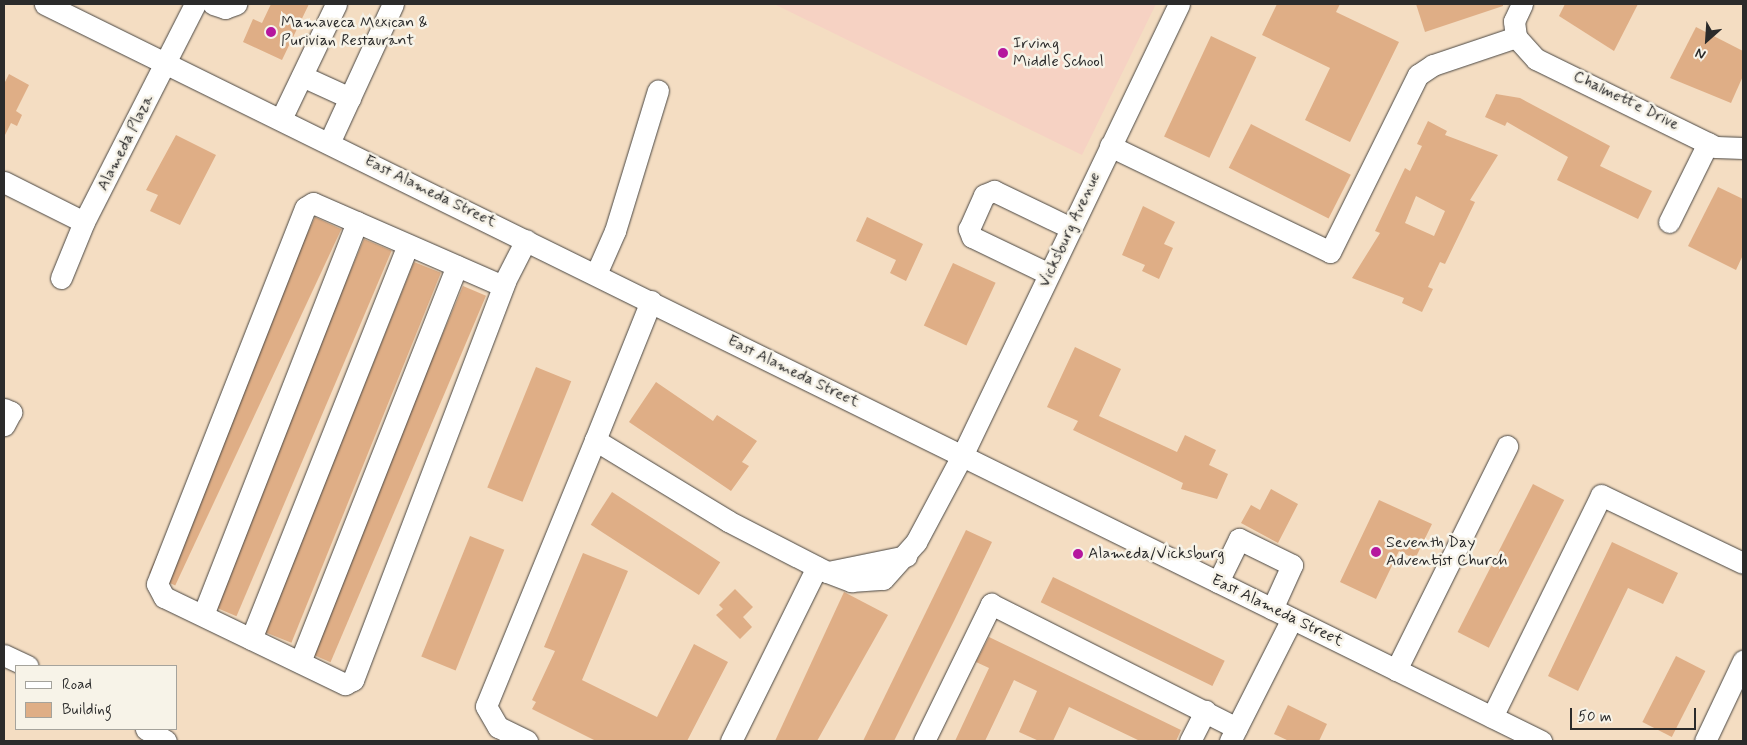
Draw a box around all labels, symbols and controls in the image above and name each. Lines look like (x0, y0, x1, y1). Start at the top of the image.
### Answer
place label: Mamaveca Mexican & Purivian Restaurant (281, 13, 427, 51)
north arrow (1682, 15, 1732, 65)
marker: Mamaveca Mexican & Purivian Restaurant (265, 26, 277, 38)
place label: Irving Middle School (1013, 34, 1104, 72)
text: N (1692, 43, 1709, 64)
marker: Irving Middle School (997, 47, 1009, 59)
street label: Chalmette Drive (1570, 67, 1682, 135)
street label: Alameda Plaza (94, 92, 158, 194)
street label: East Alameda Street (361, 152, 499, 232)
street label: Vicksburg Avenue (1035, 171, 1105, 289)
street label: East Alameda Street (724, 332, 862, 412)
place label: Seventh Day Adventist Church (1386, 533, 1507, 571)
place label: Alameda/Vicksburg (1088, 544, 1224, 564)
marker: Seventh Day Adventist Church (1370, 546, 1382, 558)
marker: Alameda/Vicksburg (1072, 548, 1084, 560)
street label: East Alameda Street (1208, 571, 1346, 651)
legend (15, 665, 178, 730)
text: Road (62, 675, 92, 695)
scale bar (1572, 698, 1698, 730)
text: Building (62, 700, 112, 720)
text: 50 m (1578, 707, 1612, 727)

